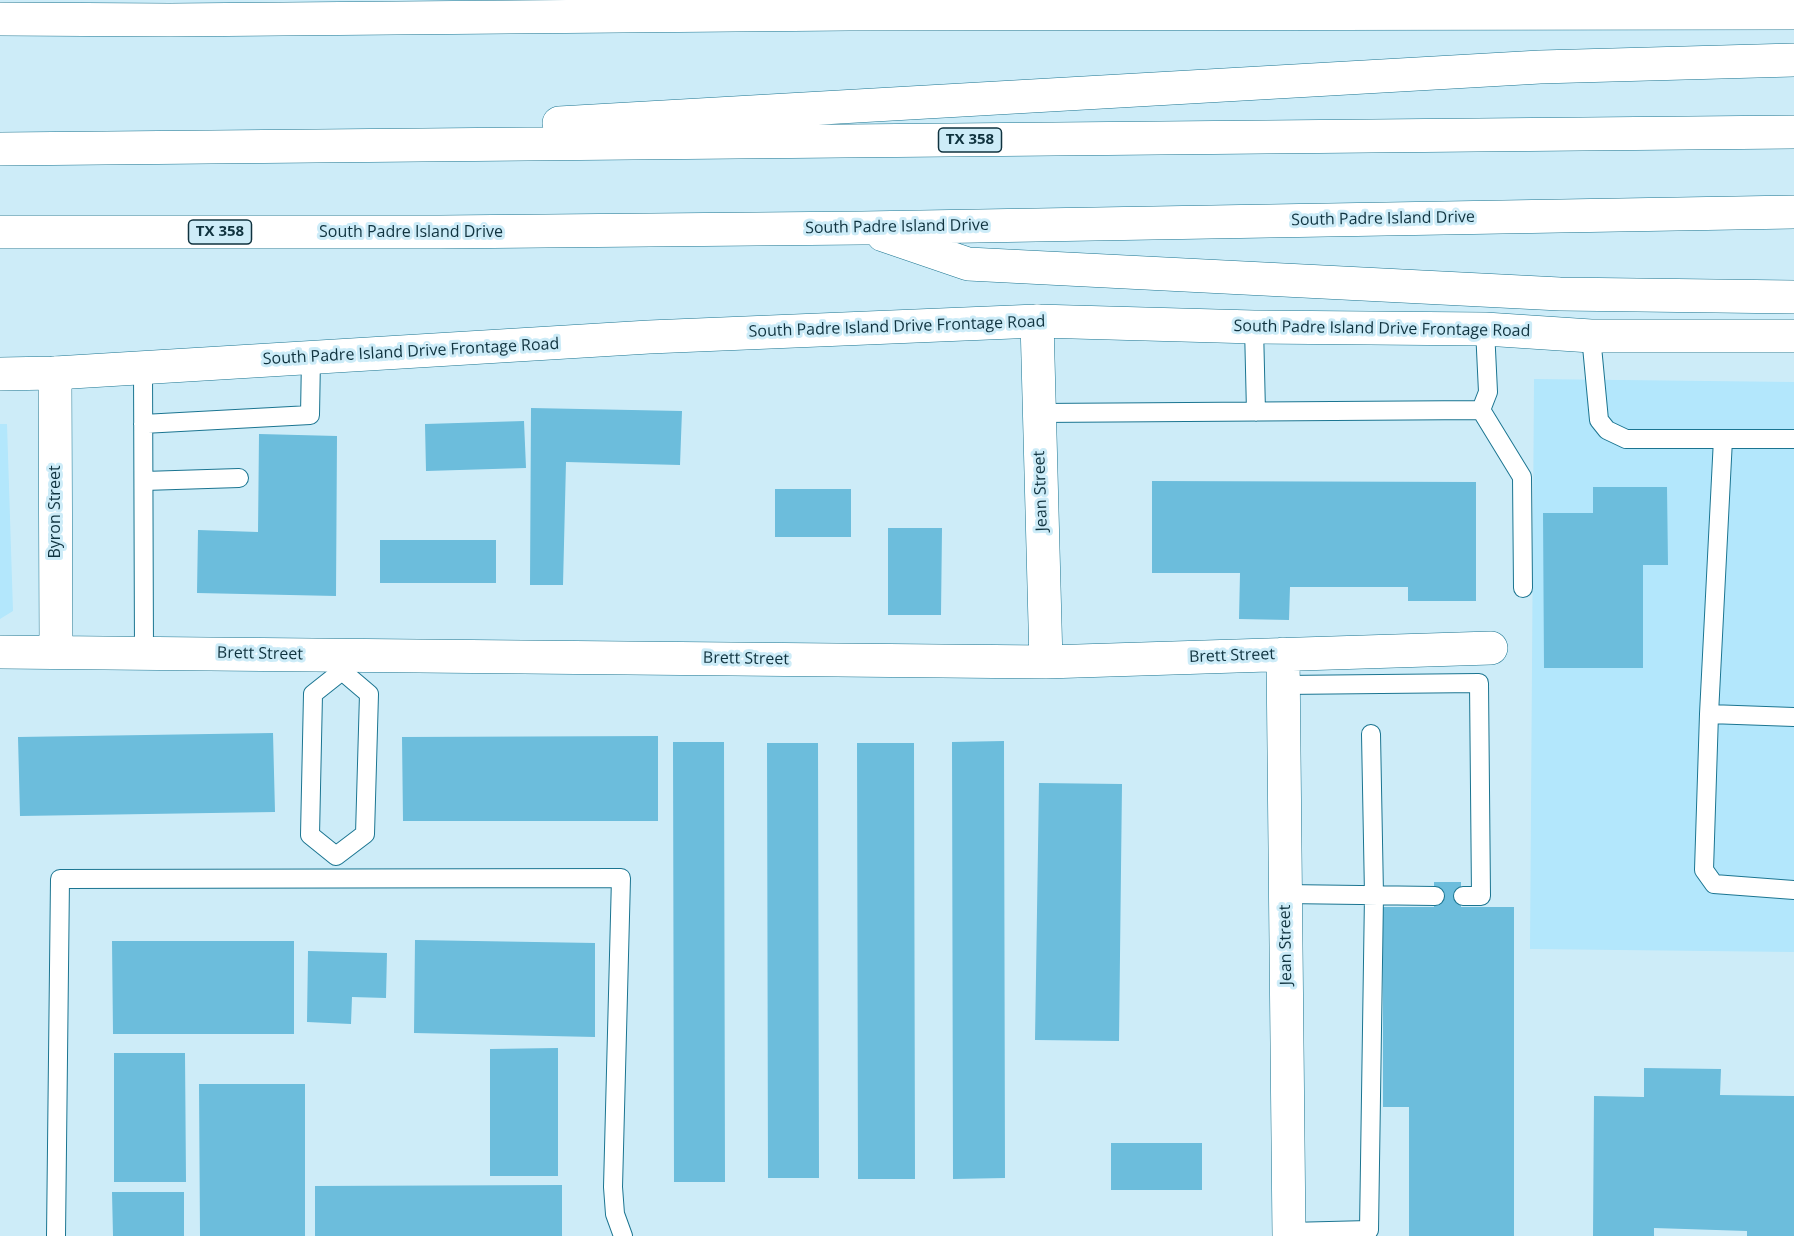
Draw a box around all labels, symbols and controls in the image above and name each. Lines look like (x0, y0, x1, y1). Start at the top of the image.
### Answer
road number: TX 358 (938, 128, 1002, 152)
street label: South Padre Island Drive (1291, 208, 1475, 230)
street label: South Padre Island Drive (805, 216, 989, 238)
road number: TX 358 (188, 220, 252, 244)
street label: South Padre Island Drive (319, 222, 503, 242)
street label: South Padre Island Drive Frontage Road (748, 312, 1046, 342)
street label: South Padre Island Drive Frontage Road (1233, 317, 1531, 341)
street label: South Padre Island Drive Frontage Road (262, 335, 560, 369)
street label: Jean Street (1030, 450, 1052, 532)
street label: Byron Street (45, 465, 65, 559)
street label: Brett Street (217, 644, 303, 664)
street label: Brett Street (1189, 645, 1275, 667)
street label: Brett Street (703, 649, 789, 669)
street label: Jean Street (1276, 904, 1296, 986)

